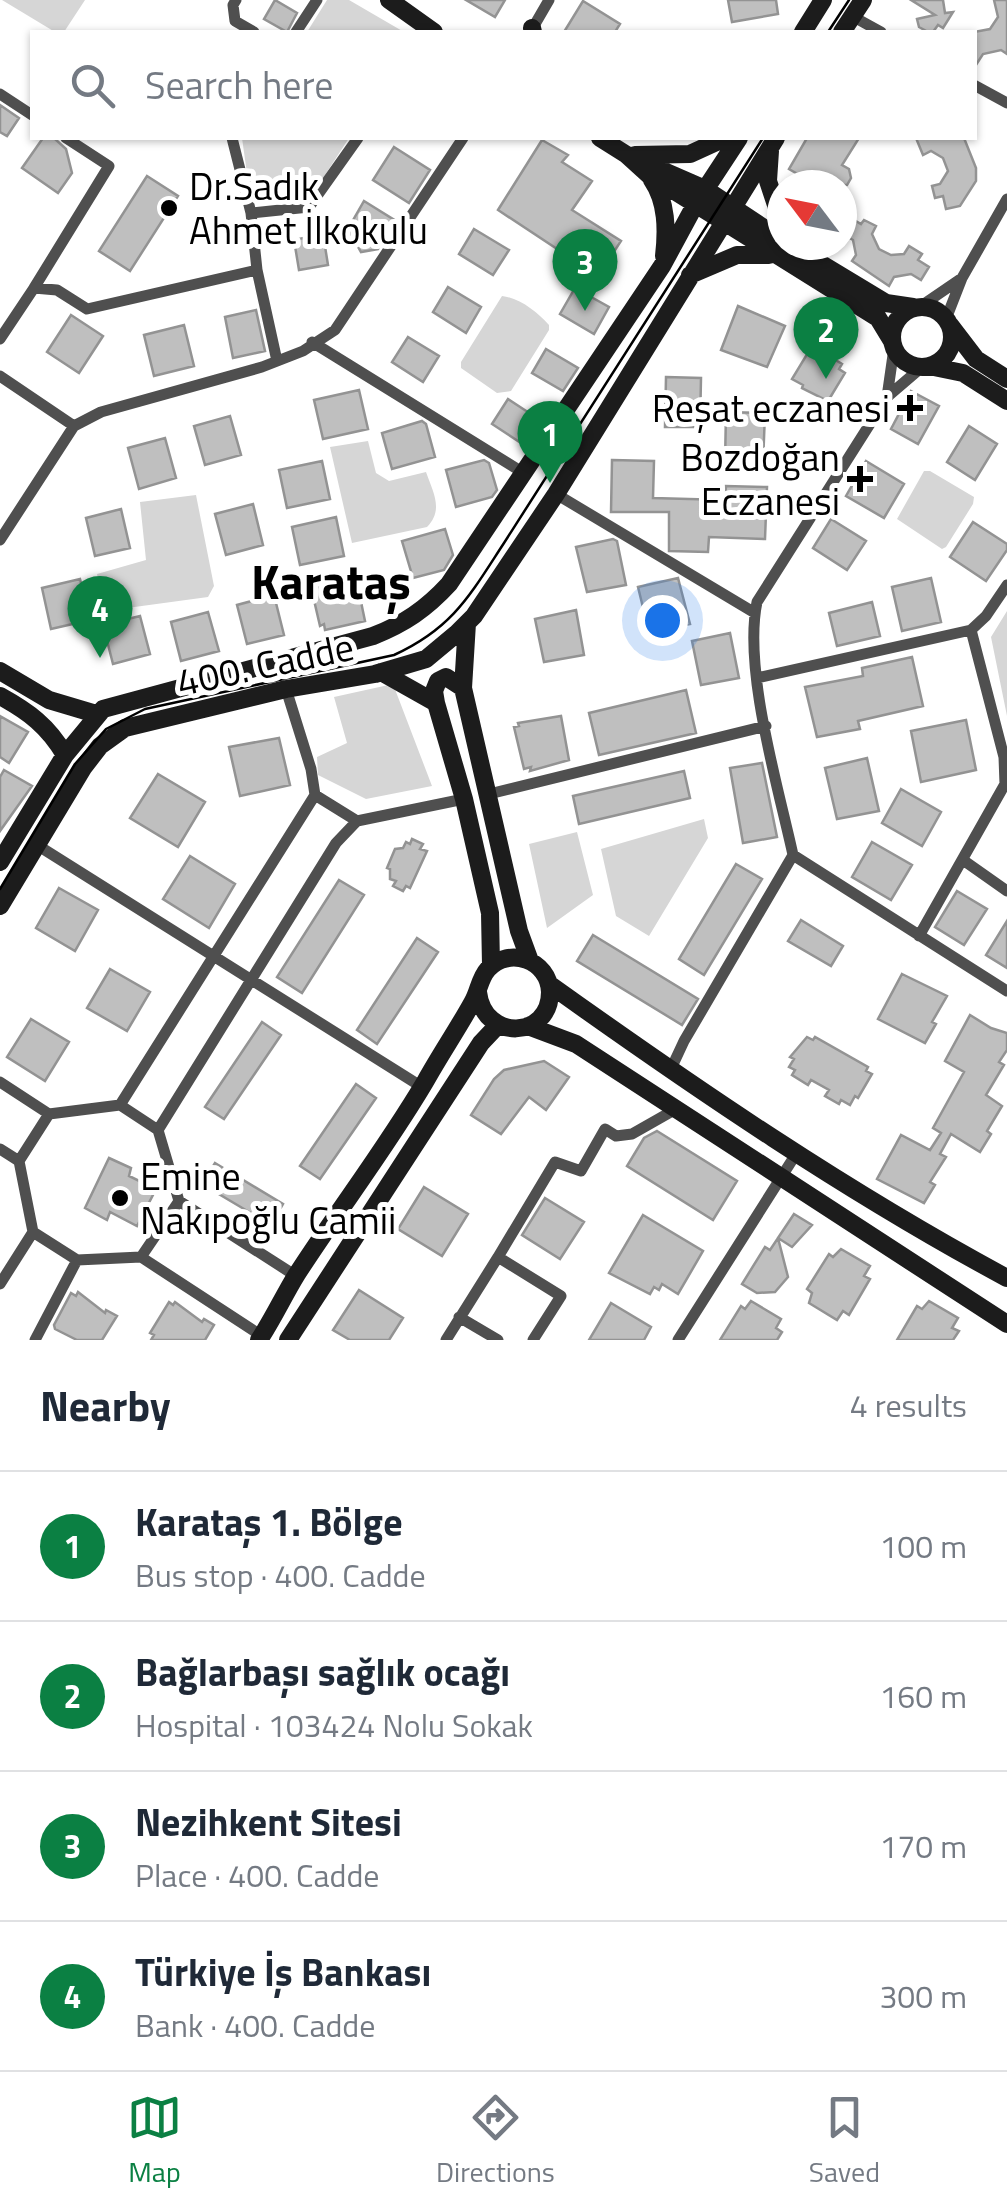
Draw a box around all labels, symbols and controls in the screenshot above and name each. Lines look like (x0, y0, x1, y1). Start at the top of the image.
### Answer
search box (30, 30, 977, 140)
text: Search here (145, 56, 333, 114)
icon: search (65, 58, 120, 113)
place label: Dr.Sadık Ahmet İlkokulu (189, 157, 428, 259)
north arrow (767, 170, 857, 260)
marker: Dr.Sadık Ahmet İlkokulu (158, 197, 180, 219)
pin: 3 (552, 228, 618, 311)
pin: 2 (794, 296, 858, 379)
place label: Reşat eczanesi (652, 379, 890, 437)
marker: Reşat eczanesi (899, 397, 921, 419)
pin: 1 (518, 400, 582, 483)
place label: Bozdoğan Eczanesi (680, 428, 840, 530)
marker: Bozdoğan Eczanesi (849, 468, 871, 490)
district label: Karataş (251, 545, 411, 618)
pin: 4 (68, 576, 132, 658)
your location (637, 595, 688, 646)
street label: 400. Cadde (171, 617, 359, 711)
place label: Emine Nakıpoğlu Camii (140, 1147, 396, 1249)
marker: Emine Nakıpoğlu Camii (109, 1187, 131, 1209)
text: Nearby (40, 1373, 171, 1437)
text: 4 results (850, 1381, 967, 1429)
text: Karataş 1. Bölge (135, 1493, 403, 1551)
text: 1 (64, 1522, 81, 1570)
text: 100 m (879, 1522, 967, 1570)
text: Bus stop · 400. Cadde (135, 1551, 426, 1599)
text: Bağlarbaşı sağlık ocağı (135, 1643, 510, 1701)
text: 2 (64, 1672, 81, 1720)
text: 160 m (879, 1672, 967, 1720)
text: Hospital · 103424 Nolu Sokak (135, 1701, 533, 1749)
text: Nezihkent Sitesi (135, 1793, 402, 1851)
text: 3 (64, 1822, 81, 1870)
text: 170 m (879, 1822, 967, 1870)
text: Place · 400. Cadde (135, 1851, 380, 1899)
text: Türkiye İş Bankası (135, 1943, 431, 2001)
text: 4 (64, 1972, 81, 2020)
text: 300 m (879, 1972, 967, 2020)
text: Bank · 400. Cadde (135, 2001, 375, 2049)
tab: Map (127, 2090, 182, 2193)
tab: Directions (436, 2090, 555, 2193)
tab: Saved (809, 2090, 880, 2193)

